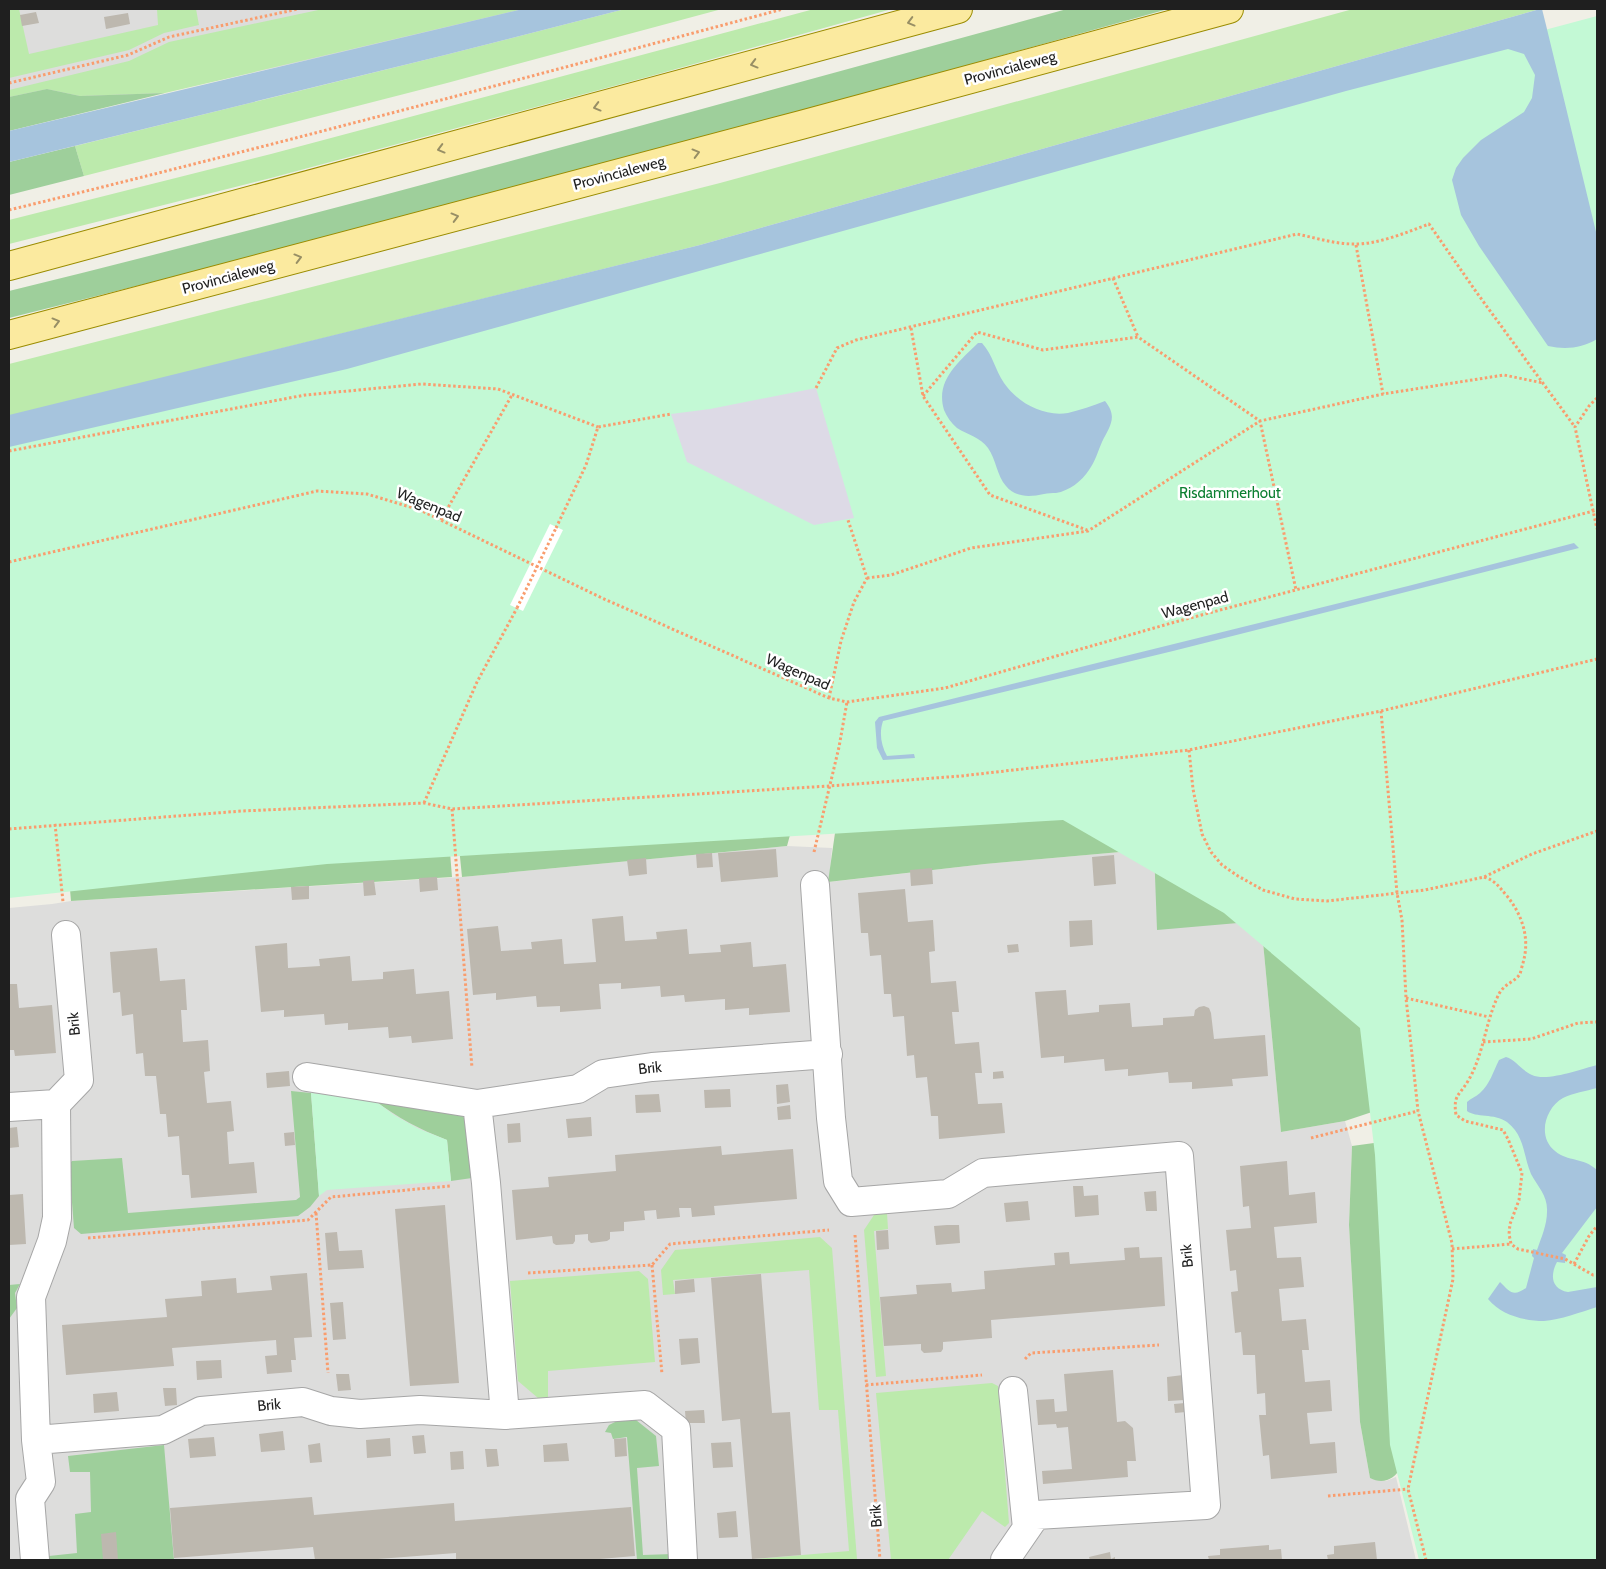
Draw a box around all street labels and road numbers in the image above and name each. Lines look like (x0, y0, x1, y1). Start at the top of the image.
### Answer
street label: Provincialeweg (962, 47, 1058, 89)
street label: Provincialeweg (571, 152, 667, 194)
street label: Provincialeweg (180, 256, 276, 298)
street label: Wagenpad (394, 484, 464, 526)
street label: Wagenpad (1160, 587, 1230, 623)
street label: Wagenpad (763, 650, 833, 694)
street label: Brik (64, 1011, 84, 1036)
street label: Brik (637, 1058, 663, 1078)
street label: Brik (1177, 1243, 1197, 1268)
street label: Brik (257, 1395, 282, 1415)
street label: Brik (866, 1503, 886, 1528)

